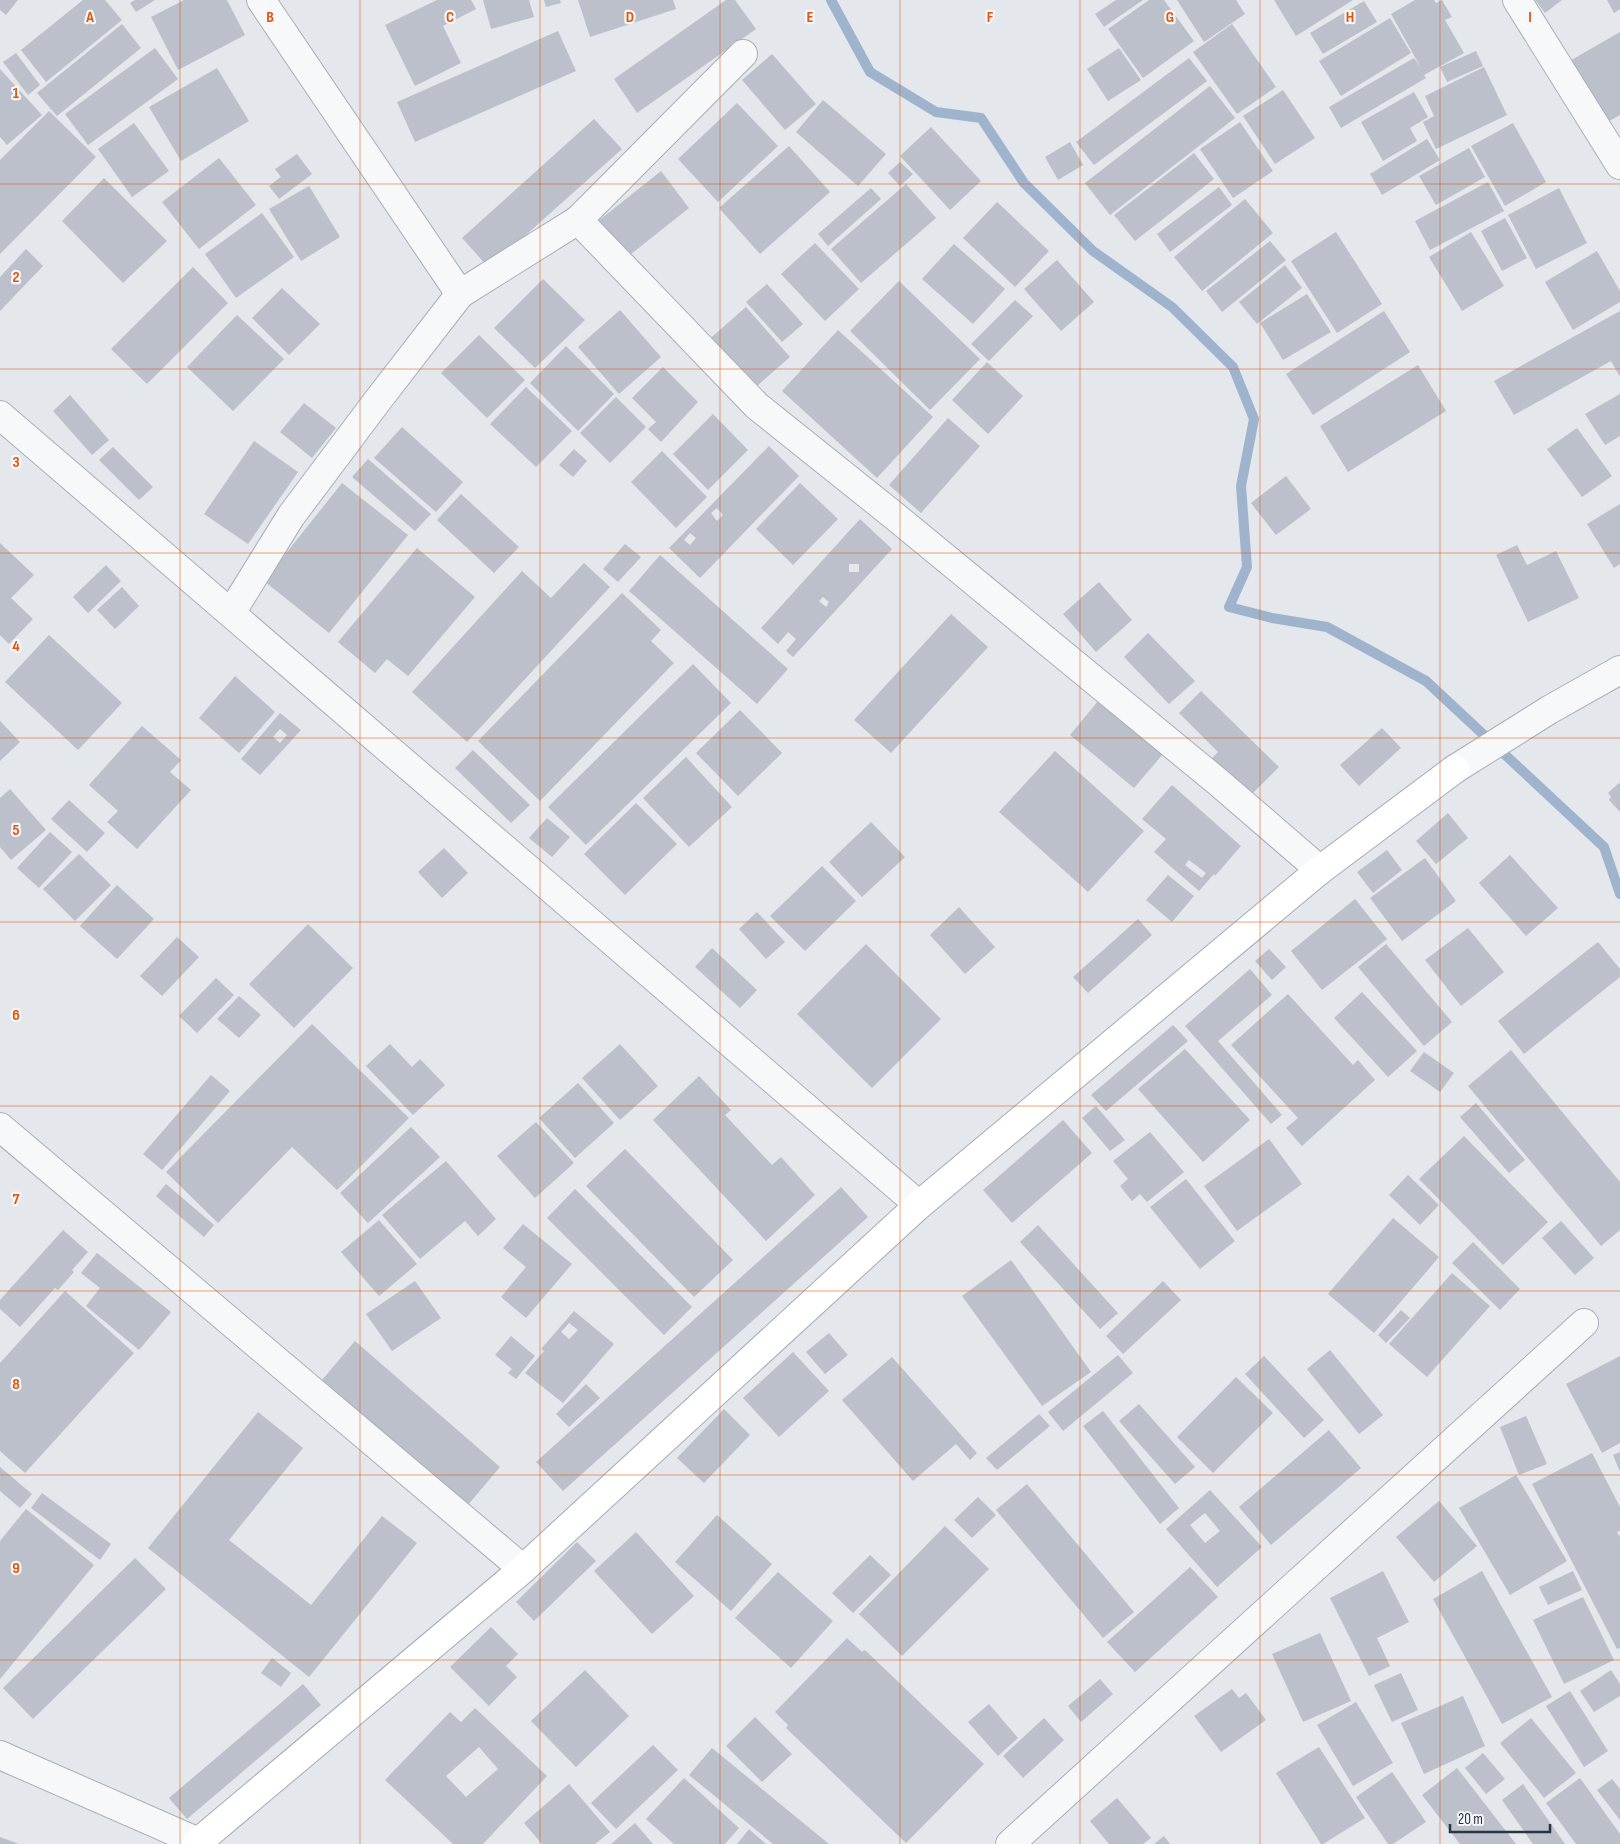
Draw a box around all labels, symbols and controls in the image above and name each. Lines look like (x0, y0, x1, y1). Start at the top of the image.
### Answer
text: A (85, 8, 94, 27)
text: B (266, 8, 274, 27)
text: C (446, 8, 454, 27)
text: D (626, 8, 634, 27)
text: E (807, 8, 814, 27)
text: F (987, 8, 994, 27)
text: G (1166, 8, 1174, 27)
text: H (1346, 8, 1354, 27)
text: I (1528, 8, 1532, 27)
text: 1 (13, 84, 20, 103)
text: 2 (12, 268, 20, 287)
text: 3 (12, 453, 20, 472)
text: 4 (12, 637, 20, 656)
text: 5 (12, 821, 20, 840)
text: 6 (12, 1006, 20, 1025)
text: 7 (13, 1190, 20, 1209)
text: 8 (12, 1375, 20, 1394)
text: 9 (12, 1559, 20, 1578)
scale bar (1450, 1802, 1550, 1834)
text: 20 m (1458, 1810, 1483, 1829)

